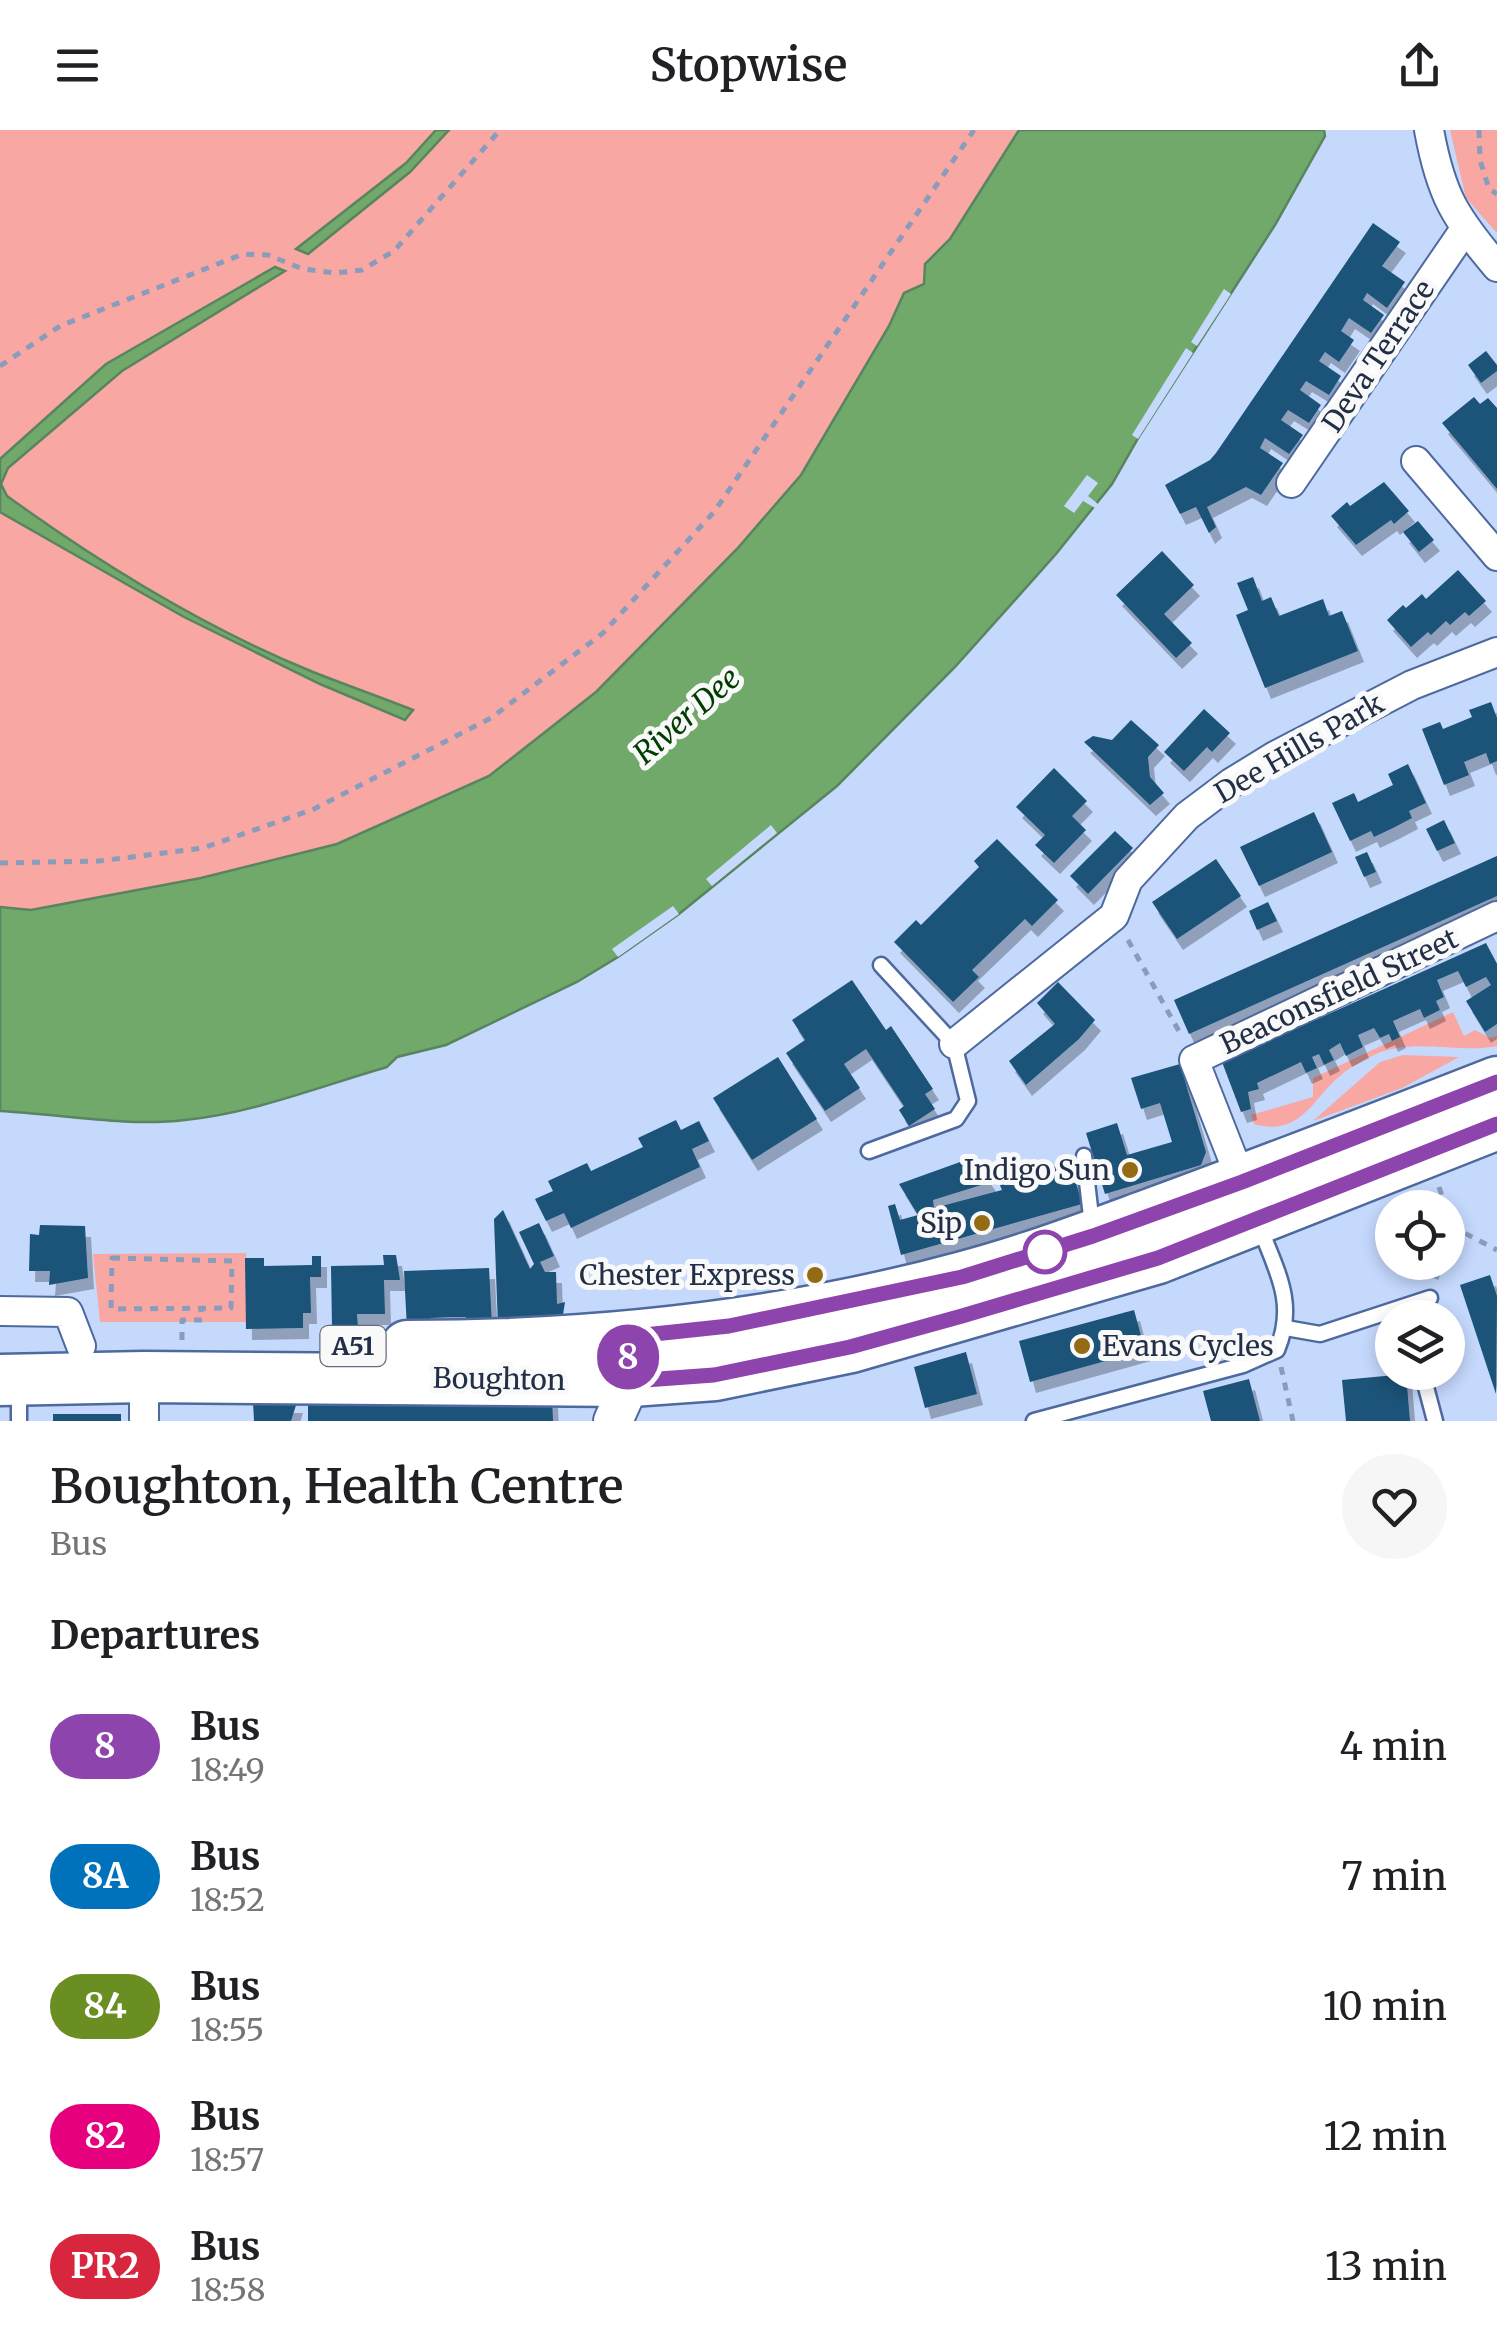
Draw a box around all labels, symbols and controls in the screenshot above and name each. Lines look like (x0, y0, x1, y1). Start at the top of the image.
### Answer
text: Stopwise (650, 37, 847, 93)
icon: menu (50, 38, 105, 93)
icon: share (1392, 38, 1447, 93)
street label: Deva Terrace (1314, 273, 1442, 439)
water label: River Dee (625, 659, 747, 772)
street label: Dee Hills Park (1208, 685, 1390, 811)
street label: Beaconsfield Street (1214, 920, 1464, 1062)
place label: Indigo Sun (964, 1152, 1110, 1188)
marker: Indigo Sun (1119, 1159, 1141, 1181)
map controls (1375, 1190, 1465, 1390)
button: locate (1375, 1190, 1465, 1280)
place label: Sip (920, 1205, 962, 1241)
marker: Sip (971, 1212, 993, 1234)
unlabelled marker (1024, 1231, 1066, 1273)
place label: Chester Express (579, 1257, 795, 1293)
marker: Chester Express (804, 1264, 826, 1286)
button: layers (1375, 1300, 1465, 1390)
line badge: 8 (596, 1324, 660, 1390)
road number: A51 (320, 1326, 386, 1366)
place label: Evans Cycles (1102, 1328, 1274, 1364)
text: 8 (617, 1335, 639, 1379)
marker: Evans Cycles (1071, 1335, 1093, 1357)
street label: Boughton (432, 1360, 566, 1398)
button: heart (1342, 1454, 1447, 1559)
text: Boughton, Health Centre (50, 1456, 623, 1516)
text: Bus (50, 1524, 107, 1564)
text: Departures (50, 1612, 260, 1659)
text: Bus (190, 1703, 260, 1750)
text: 4 min (1339, 1723, 1447, 1770)
text: 8 (94, 1724, 116, 1768)
text: 18:49 (190, 1750, 265, 1790)
text: Bus (190, 1833, 260, 1880)
text: 7 min (1341, 1853, 1447, 1900)
text: 8A (82, 1854, 128, 1898)
text: 18:52 (190, 1880, 265, 1920)
text: Bus (190, 1963, 260, 2010)
text: 10 min (1323, 1983, 1447, 2030)
text: 84 (83, 1984, 127, 2028)
text: 18:55 (190, 2010, 264, 2050)
text: Bus (190, 2093, 260, 2140)
text: 12 min (1324, 2113, 1447, 2160)
text: 82 (84, 2114, 126, 2158)
text: 18:57 (190, 2140, 264, 2180)
text: Bus (190, 2223, 260, 2270)
text: 13 min (1325, 2243, 1447, 2290)
text: PR2 (70, 2244, 140, 2288)
text: 18:58 (190, 2270, 266, 2310)

